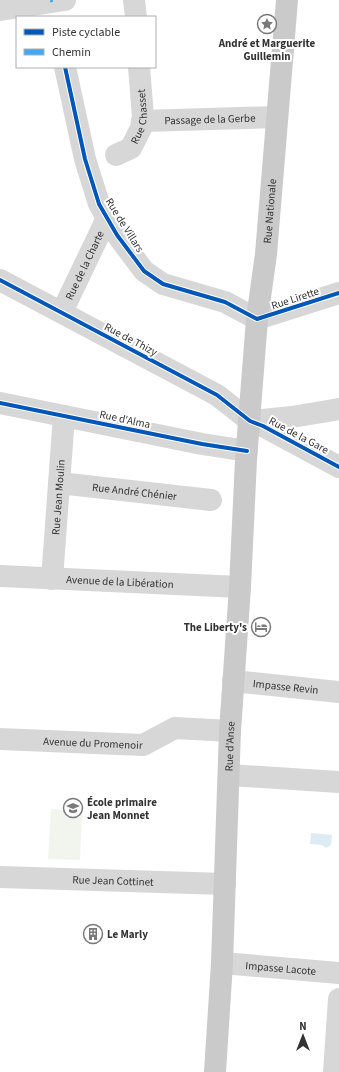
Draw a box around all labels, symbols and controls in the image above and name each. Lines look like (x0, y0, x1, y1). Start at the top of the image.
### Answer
place icon: André et Marguerite Guillemin (256, 13, 278, 35)
legend (16, 16, 156, 68)
text: Piste cyclable (52, 24, 120, 41)
place label: André et Marguerite Guillemin (218, 36, 316, 64)
text: Chemin (52, 44, 91, 61)
street label: Rue Chasset (127, 88, 151, 147)
street label: Passage de la Gerbe (164, 111, 256, 128)
street label: Rue Nationale (260, 178, 280, 244)
street label: Rue de Villars (102, 195, 147, 256)
street label: Rue de la Charte (62, 228, 108, 302)
street label: Rue Lirette (269, 284, 322, 313)
street label: Rue de Thizy (102, 319, 160, 360)
street label: Rue d'Alma (98, 407, 152, 432)
street label: Rue de la Gare (266, 413, 332, 458)
street label: Rue Jean Moulin (48, 459, 69, 536)
street label: Rue André Chénier (91, 480, 178, 504)
street label: Avenue de la Libération (66, 572, 174, 592)
hotel icon: The Liberty's (250, 616, 272, 638)
place label: The Liberty's (184, 620, 247, 635)
street label: Impasse Revin (252, 676, 319, 698)
street label: Rue d'Anse (222, 720, 239, 772)
street label: Avenue du Promenoir (43, 734, 143, 753)
place label: École primaire Jean Monnet (87, 795, 157, 823)
school or university icon: École primaire Jean Monnet (62, 797, 84, 819)
street label: Rue Jean Cottinet (72, 872, 154, 890)
building icon: Le Marly (82, 923, 104, 945)
place label: Le Marly (107, 927, 148, 942)
street label: Impasse Lacote (245, 958, 317, 979)
north arrow (283, 1016, 323, 1056)
text: N (299, 1019, 307, 1034)

